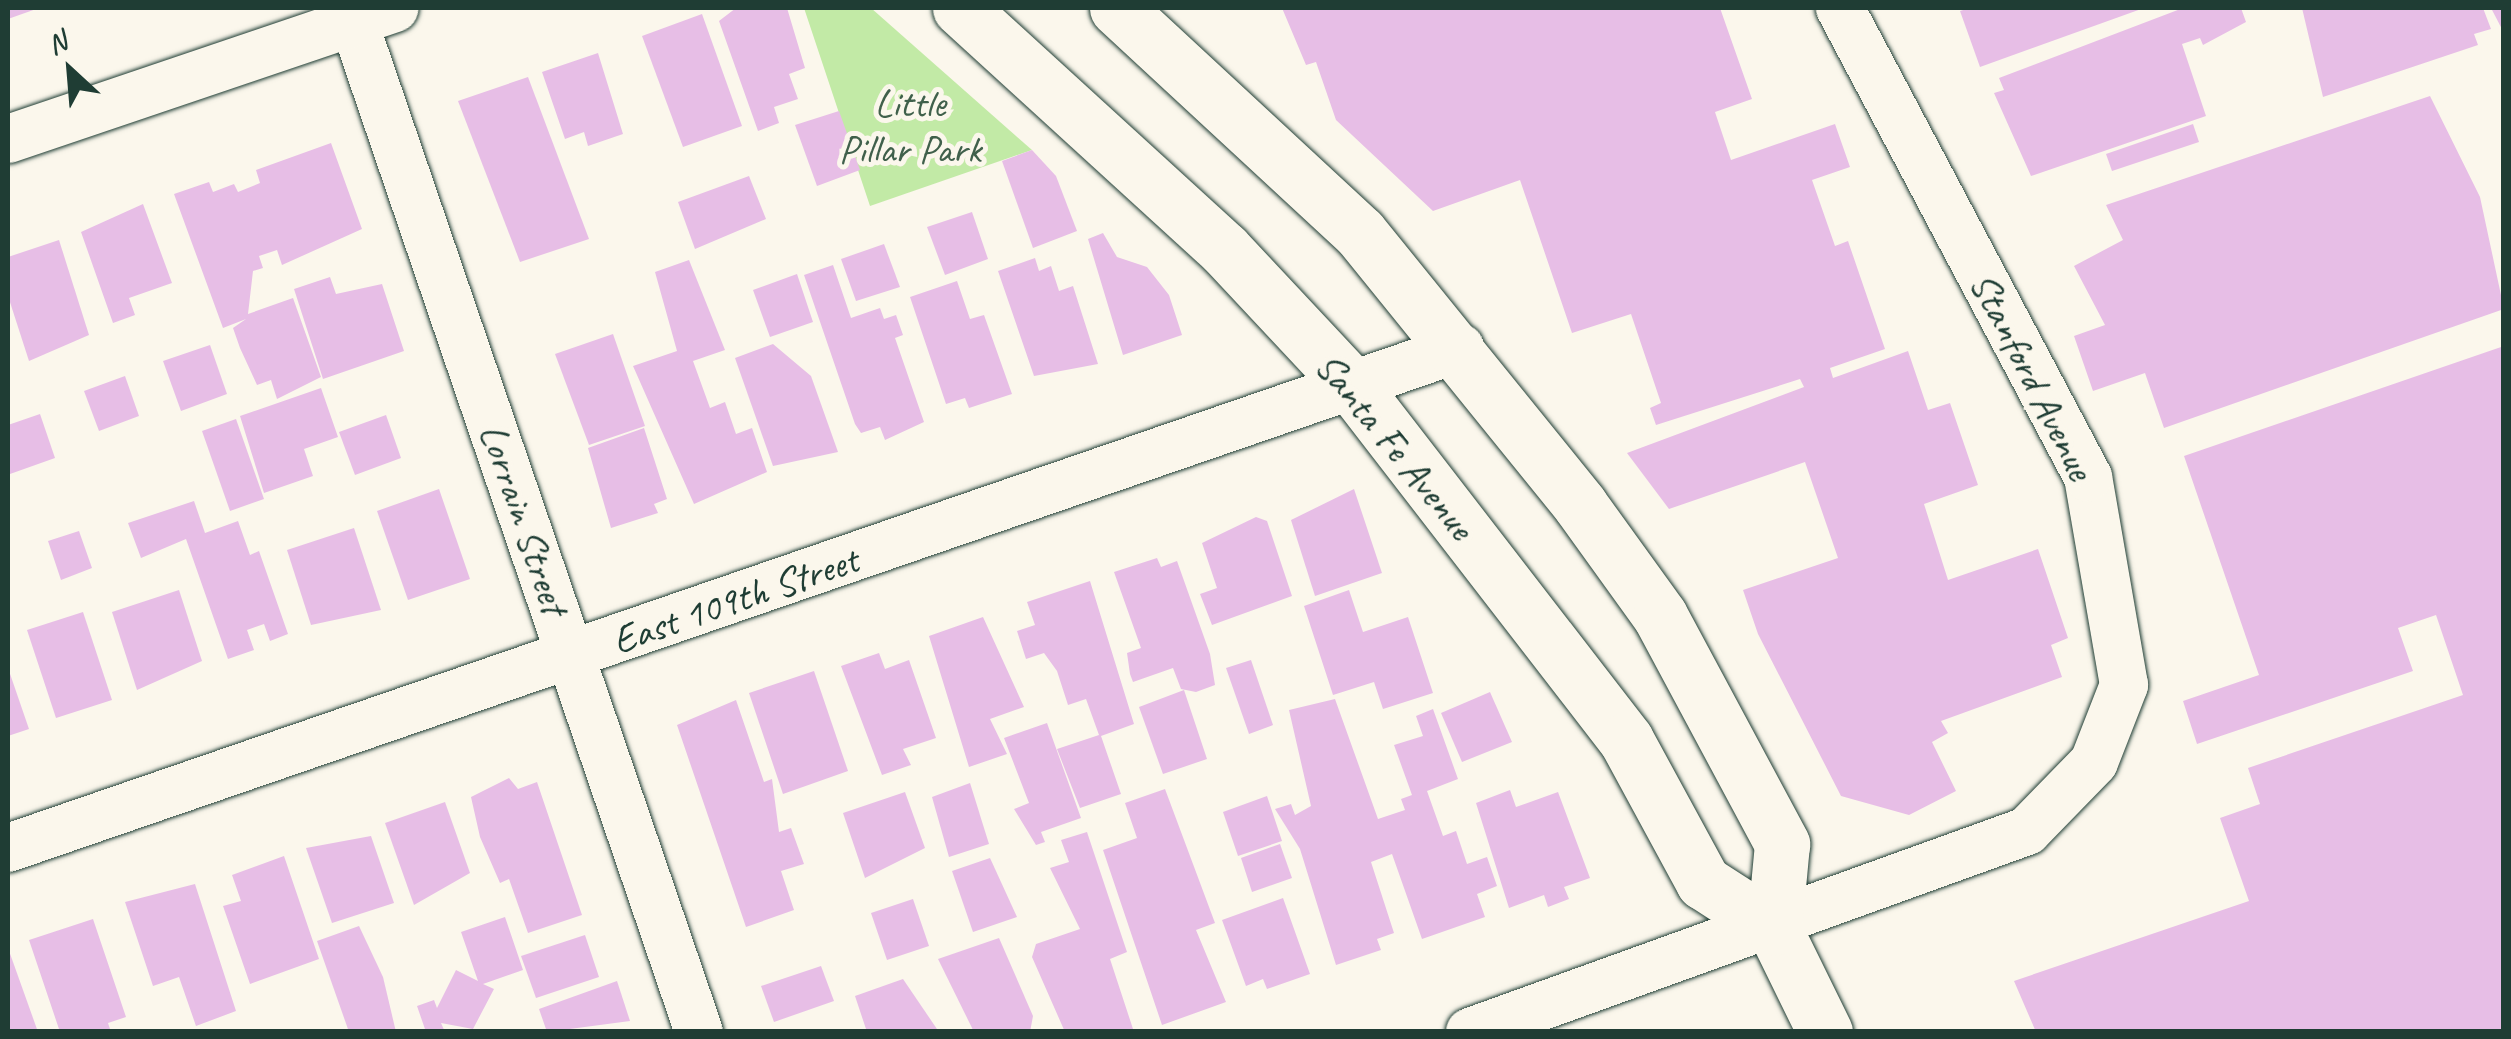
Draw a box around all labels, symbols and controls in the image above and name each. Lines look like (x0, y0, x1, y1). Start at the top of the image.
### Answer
north arrow (20, 20, 120, 120)
text: N (41, 23, 72, 62)
park label: Little Pillar Park (838, 79, 982, 173)
street label: Stanford Avenue (1959, 264, 2105, 488)
street label: Santa Fe Avenue (1305, 343, 1485, 549)
street label: Lorrain Street (469, 417, 579, 621)
street label: East 109th Street (605, 535, 865, 665)

